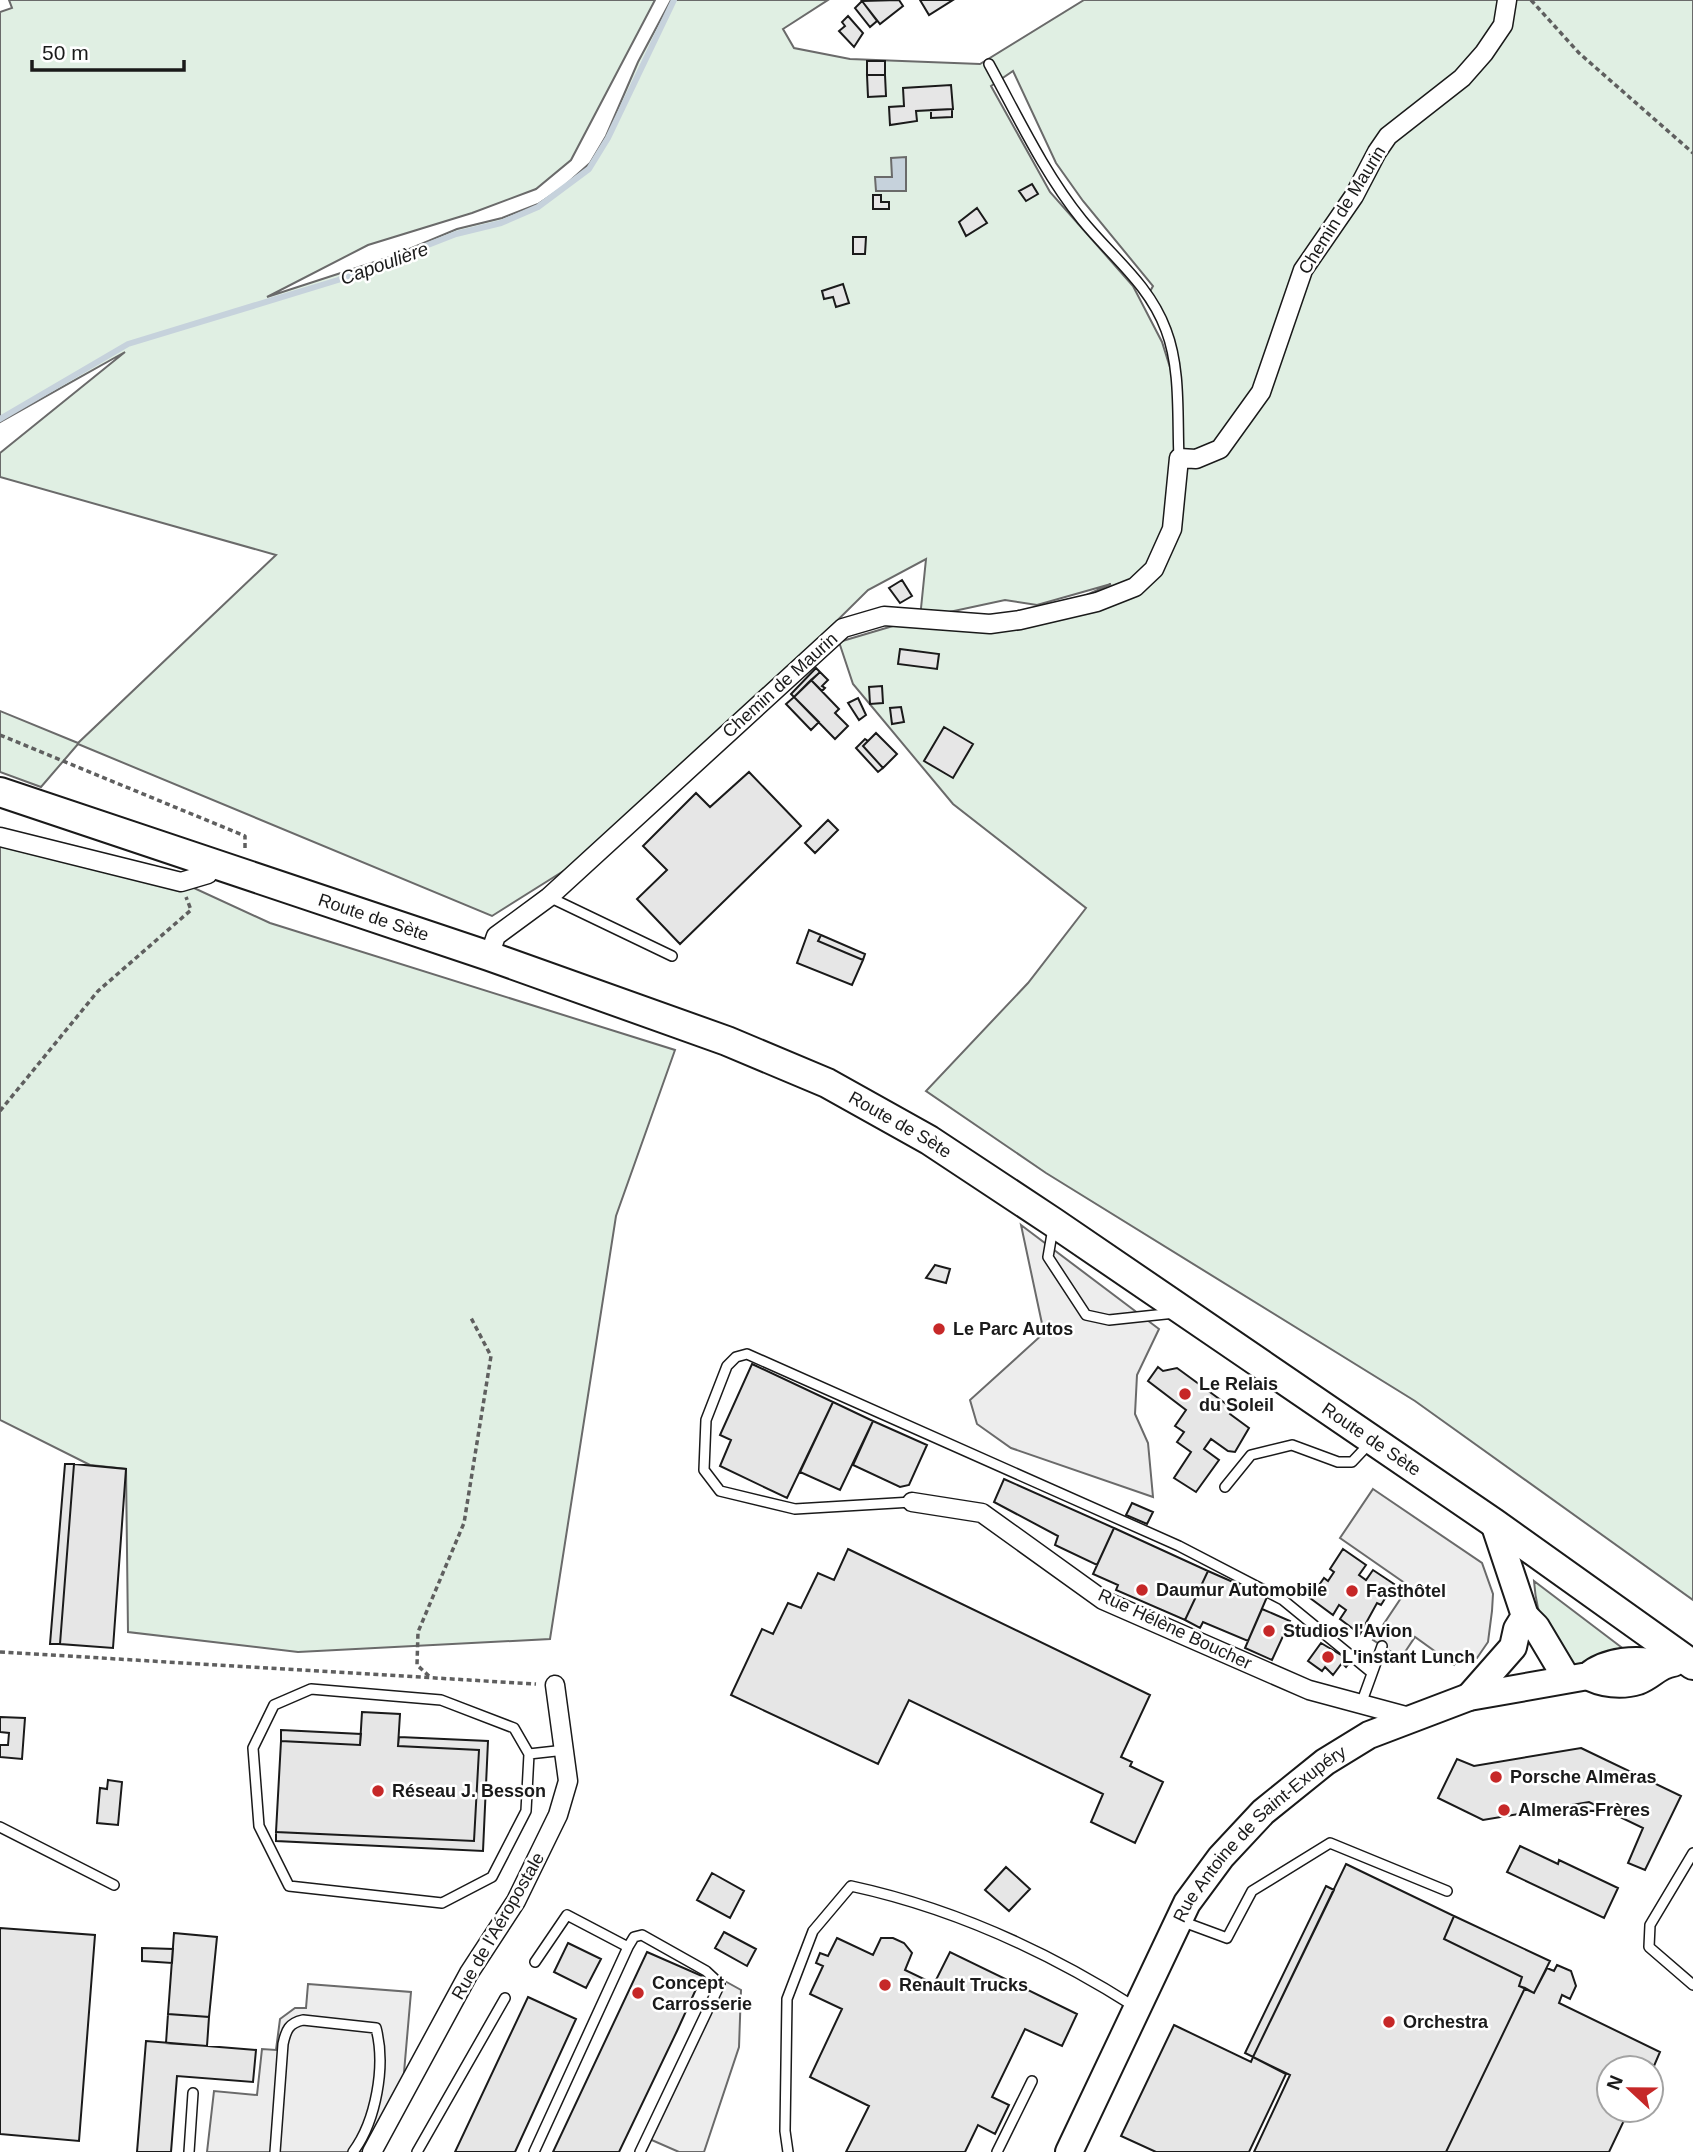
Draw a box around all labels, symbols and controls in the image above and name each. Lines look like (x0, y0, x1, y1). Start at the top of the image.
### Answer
scale bar (32, 28, 184, 72)
text: 50 m (42, 41, 89, 64)
street label: Chemin de Maurin (1295, 142, 1389, 278)
water label: Capoulière (337, 238, 431, 289)
street label: Chemin de Maurin (719, 628, 841, 742)
street label: Route de Sète (316, 889, 431, 945)
street label: Route de Sète (845, 1087, 955, 1162)
place label: Le Parc Autos (953, 1319, 1073, 1339)
marker: Le Parc Autos (931, 1321, 947, 1337)
place label: Le Relais du Soleil (1199, 1374, 1278, 1415)
marker: Le Relais du Soleil (1177, 1386, 1193, 1402)
street label: Route de Sète (1318, 1399, 1425, 1480)
place label: Daumur Automobile (1156, 1580, 1327, 1600)
place label: Fasthôtel (1366, 1581, 1446, 1601)
marker: Daumur Automobile (1134, 1582, 1150, 1598)
marker: Fasthôtel (1344, 1583, 1360, 1599)
street label: Rue Hélène Boucher (1095, 1585, 1255, 1673)
place label: Studios l'Avion (1283, 1621, 1413, 1641)
marker: Studios l'Avion (1261, 1623, 1277, 1639)
place label: L'instant Lunch (1342, 1647, 1475, 1667)
marker: L'instant Lunch (1320, 1649, 1336, 1665)
street label: Rue Antoine de Saint-Exupéry (1169, 1742, 1350, 1926)
place label: Porsche Almeras (1510, 1767, 1656, 1787)
marker: Porsche Almeras (1488, 1769, 1504, 1785)
place label: Réseau J. Besson (392, 1781, 546, 1801)
marker: Réseau J. Besson (370, 1783, 386, 1799)
place label: Almeras-Frères (1518, 1800, 1650, 1820)
marker: Almeras-Frères (1496, 1802, 1512, 1818)
street label: Rue de l'Aéropostale (448, 1849, 548, 2003)
place label: Concept Carrosserie (652, 1973, 752, 2014)
place label: Renault Trucks (899, 1975, 1028, 1995)
marker: Renault Trucks (877, 1977, 893, 1993)
marker: Concept Carrosserie (630, 1985, 646, 2001)
place label: Orchestra (1403, 2012, 1489, 2032)
marker: Orchestra (1381, 2014, 1397, 2030)
north arrow (1595, 2054, 1665, 2124)
text: N (1602, 2073, 1627, 2093)

